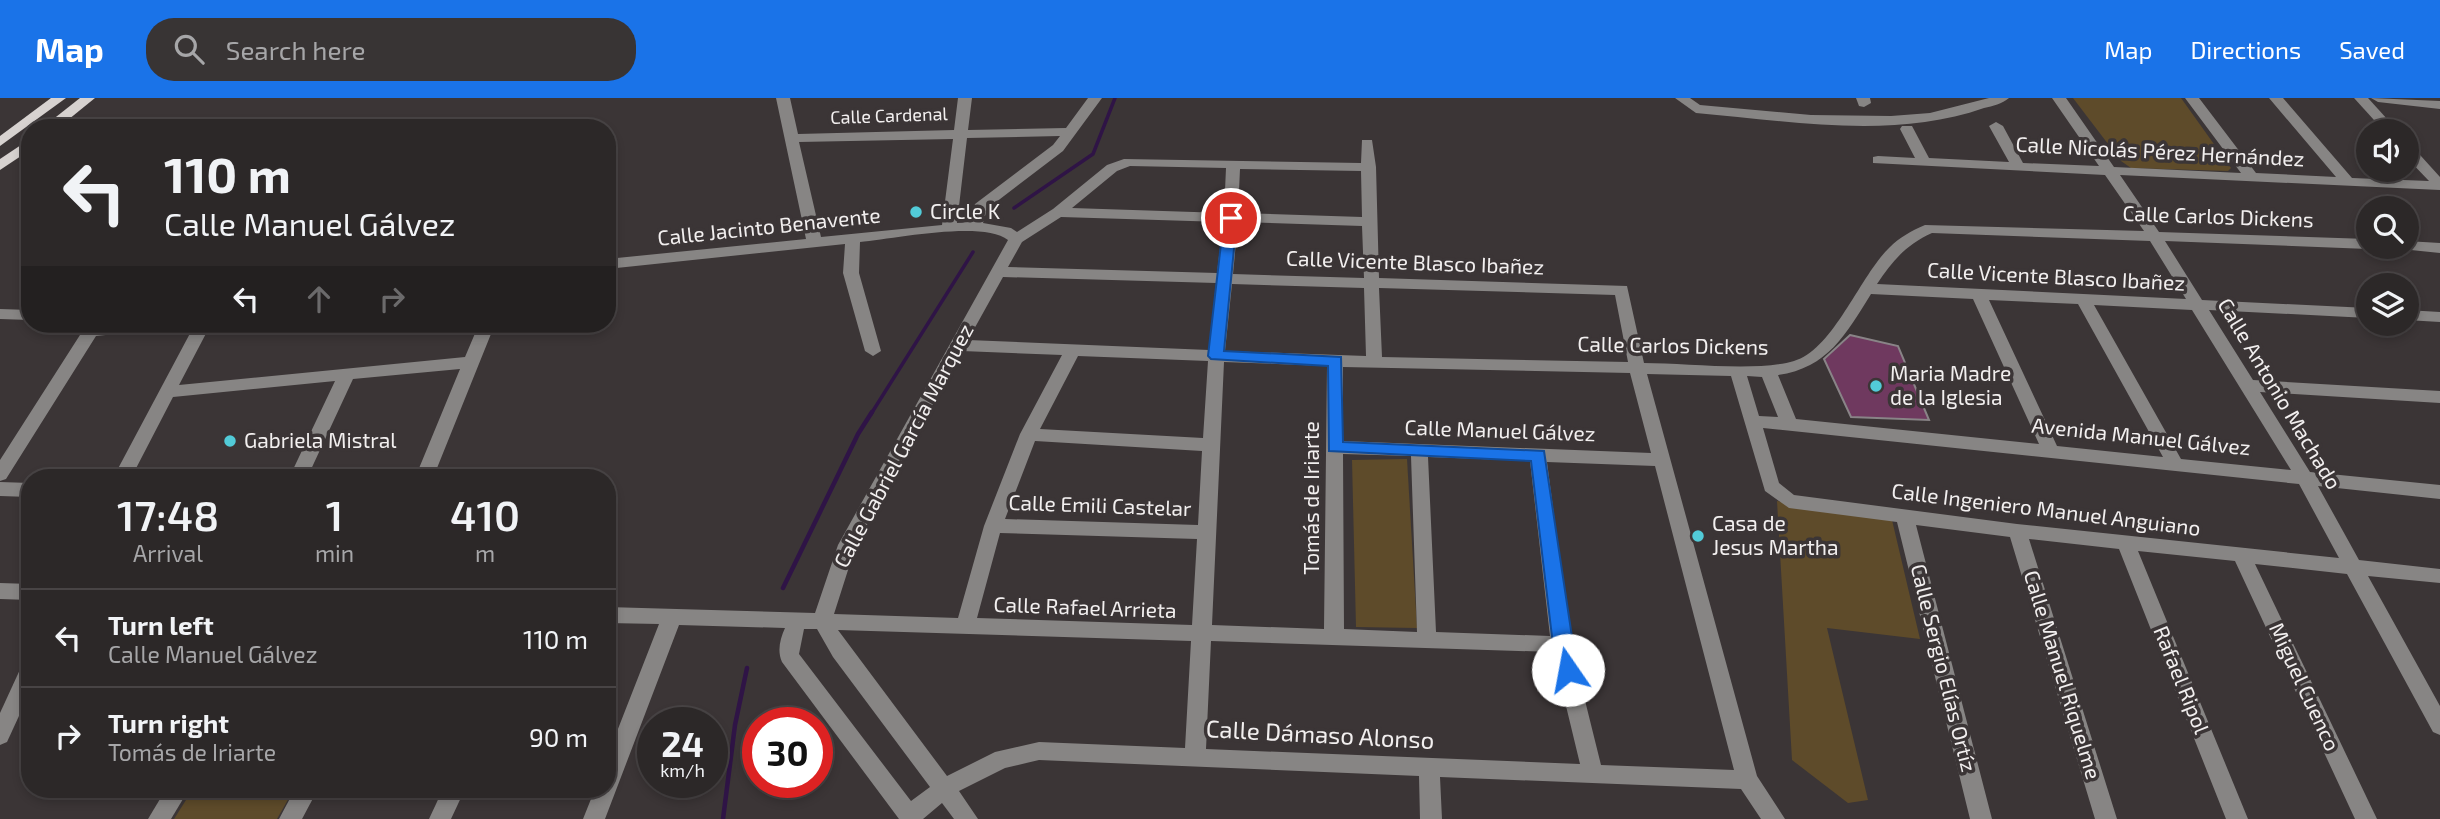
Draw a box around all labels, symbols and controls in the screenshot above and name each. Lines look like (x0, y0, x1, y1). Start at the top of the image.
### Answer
search box (146, 18, 636, 81)
text: Map (35, 29, 104, 69)
icon: search (170, 30, 208, 68)
text: Search here (226, 34, 365, 65)
text: Map (2104, 35, 2152, 64)
text: Directions (2190, 35, 2301, 64)
text: Saved (2339, 35, 2405, 64)
street label: Calle Cardenal (830, 102, 949, 128)
map controls (2356, 119, 2419, 336)
button: sound (2356, 119, 2419, 182)
street label: Calle Nicolás Pérez Hernández (2015, 130, 2305, 171)
text: 110 m (164, 144, 291, 203)
icon: left (49, 147, 140, 238)
pin (1201, 188, 1261, 248)
button: search (2356, 196, 2419, 259)
place label: Circle K (930, 198, 1001, 223)
icon: arrive (1212, 199, 1250, 237)
street label: Calle Carlos Dickens (2122, 200, 2314, 231)
street label: Calle Jacinto Benavente (656, 201, 882, 250)
text: Calle Manuel Gálvez (164, 204, 455, 242)
marker: Circle K (908, 204, 924, 220)
street label: Calle Vicente Blasco Ibañez (1286, 245, 1545, 279)
street label: Calle Vicente Blasco Ibañez (1926, 256, 2186, 295)
button: layers (2356, 273, 2419, 336)
icon: left (227, 280, 265, 318)
icon: ahead (300, 280, 338, 318)
icon: right (373, 280, 411, 318)
street label: Calle Antonio Machado (2213, 293, 2347, 493)
street label: Calle Gabriel García Marquez (828, 319, 978, 571)
street label: Calle Carlos Dickens (1577, 330, 1769, 359)
place label: Maria Madre de la Iglesia (1890, 360, 2011, 409)
marker: Maria Madre de la Iglesia (1868, 378, 1884, 394)
street label: Avenida Manuel Gálvez (2031, 412, 2252, 459)
street label: Calle Manuel Gálvez (1404, 414, 1596, 445)
street label: Tomás de Iriarte (1298, 421, 1323, 575)
place label: Gabriela Mistral (244, 427, 397, 452)
marker: Gabriela Mistral (222, 433, 238, 449)
street label: Calle Ingeniero Manuel Anguiano (1890, 477, 2202, 540)
text: 17:48 (117, 489, 219, 539)
text: 1 (326, 489, 343, 539)
text: 410 (450, 489, 520, 539)
street label: Calle Emili Castelar (1008, 489, 1193, 520)
place label: Casa de Jesus Martha (1712, 510, 1839, 559)
marker: Casa de Jesus Martha (1690, 528, 1706, 544)
text: Arrival (133, 539, 203, 567)
text: min (315, 539, 354, 567)
text: m (475, 539, 495, 567)
street label: Calle Sergio Elías Ortíz (1907, 561, 1982, 774)
street label: Calle Manuel Riquelme (2020, 567, 2107, 782)
street label: Calle Rafael Arrieta (993, 591, 1177, 622)
text: Turn left (108, 609, 214, 640)
street label: Miguel Cuenco (2265, 618, 2346, 754)
icon: left (49, 619, 87, 657)
street label: Rafael Ripol (2149, 622, 2216, 738)
text: 110 m (523, 623, 588, 654)
position arrow (1531, 633, 1605, 707)
text: Calle Manuel Gálvez (108, 640, 317, 668)
text: Turn right (108, 707, 229, 738)
speed limit sign: 30 (742, 707, 833, 798)
street label: Calle Dámaso Alonso (1205, 713, 1435, 754)
icon: right (49, 717, 87, 755)
text: 90 m (529, 721, 588, 752)
text: 24 (661, 722, 704, 764)
text: Tomás de Iriarte (108, 738, 276, 766)
text: km/h (660, 759, 705, 781)

